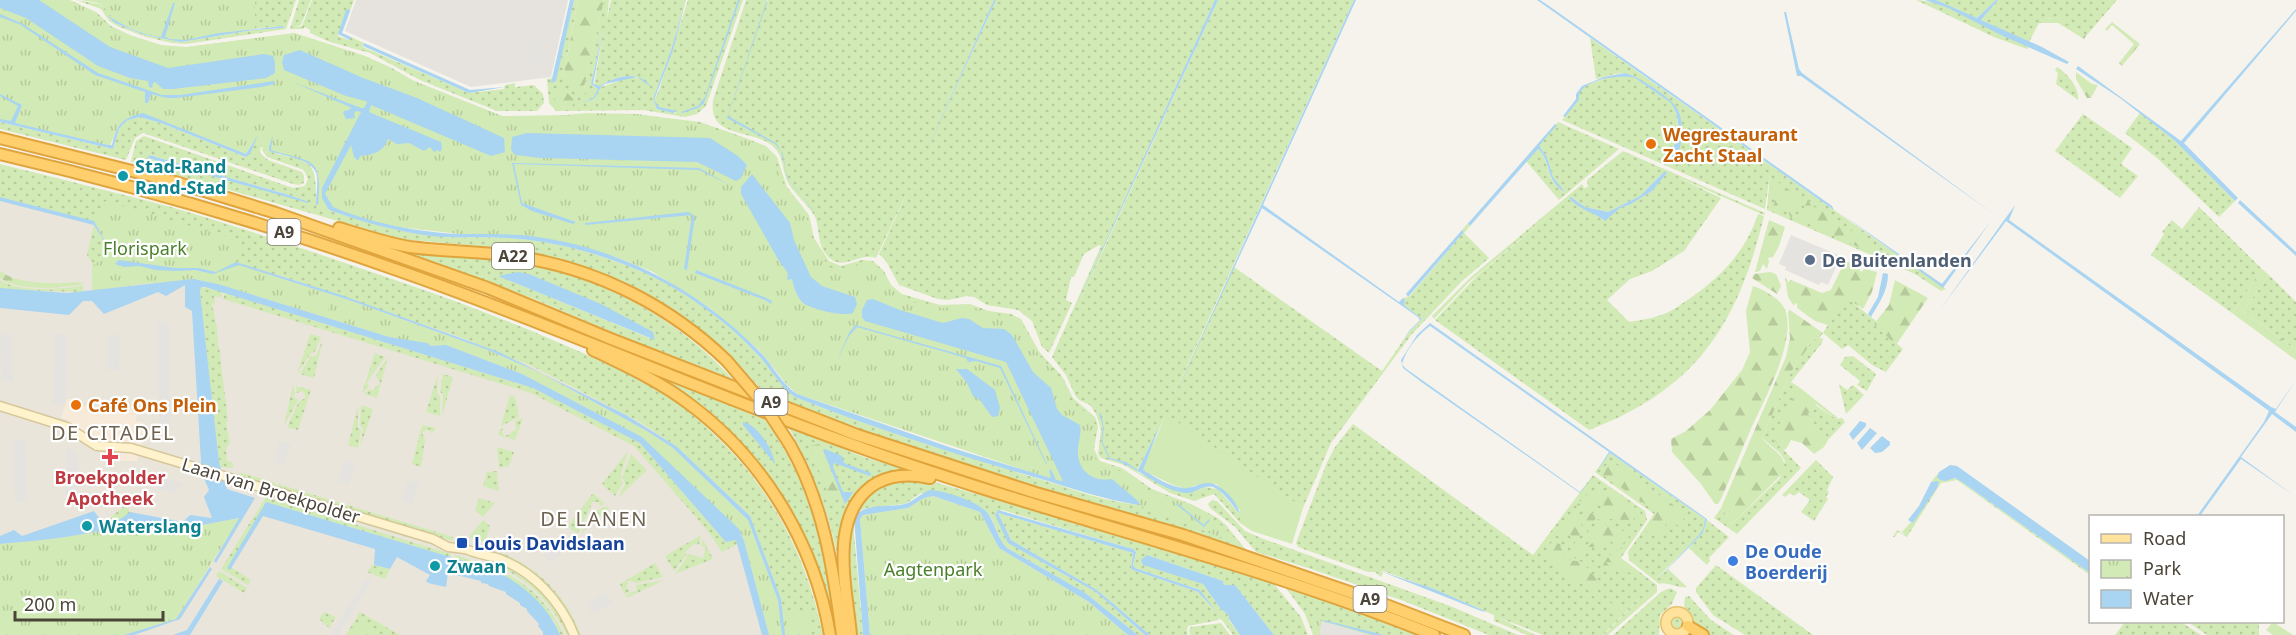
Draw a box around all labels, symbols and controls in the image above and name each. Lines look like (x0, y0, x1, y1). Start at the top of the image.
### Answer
place label: Wegrestaurant Zacht Staal (1663, 122, 1798, 167)
marker: Wegrestaurant Zacht Staal (1644, 137, 1658, 151)
place label: Stad-Rand Rand-Stad (135, 154, 226, 199)
marker: Stad-Rand Rand-Stad (116, 169, 130, 183)
road number: A9 (268, 219, 300, 245)
park label: Florispark (103, 236, 187, 260)
road number: A22 (492, 243, 534, 269)
place label: De Buitenlanden (1822, 248, 1972, 272)
marker: De Buitenlanden (1803, 253, 1817, 267)
road number: A9 (754, 389, 788, 415)
place label: Café Ons Plein (88, 393, 217, 417)
marker: Café Ons Plein (69, 398, 83, 412)
district label: DE CITADEL (51, 419, 175, 446)
marker: Broekpolder Apotheek (103, 450, 117, 464)
street label: Laan van Broekpolder (179, 451, 364, 529)
place label: Broekpolder Apotheek (55, 465, 165, 510)
district label: DE LANEN (540, 505, 648, 532)
place label: Waterslang (99, 514, 202, 538)
legend (2089, 515, 2284, 623)
marker: Waterslang (80, 519, 94, 533)
text: Road (2143, 526, 2186, 550)
place label: Louis Davidslaan (474, 531, 625, 555)
marker: Louis Davidslaan (455, 536, 469, 550)
place label: De Oude Boerderij (1745, 539, 1828, 584)
place label: Zwaan (447, 554, 506, 578)
marker: De Oude Boerderij (1726, 554, 1740, 568)
text: Park (2143, 556, 2181, 580)
park label: Aagtenpark (884, 557, 983, 581)
marker: Zwaan (428, 559, 442, 573)
scale bar (15, 584, 164, 622)
road number: A9 (1354, 586, 1386, 612)
text: Water (2143, 586, 2194, 610)
text: 200 m (24, 592, 76, 616)

